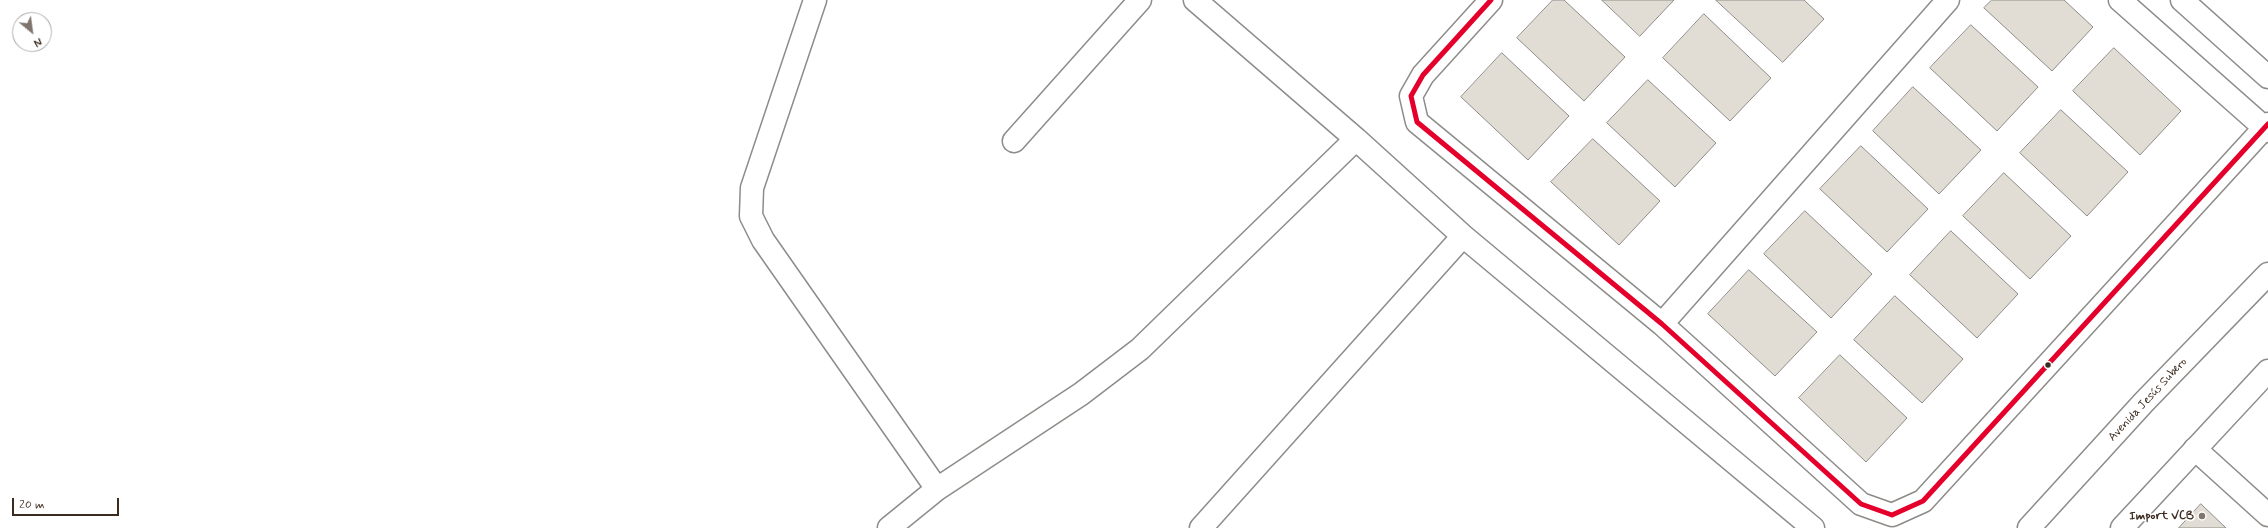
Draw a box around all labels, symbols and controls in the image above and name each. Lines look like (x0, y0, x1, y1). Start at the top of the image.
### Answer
north arrow (12, 12, 52, 52)
text: N (31, 34, 44, 50)
street label: Avenida Jesús Subero (2106, 355, 2190, 445)
unlabelled marker (2043, 360, 2053, 370)
scale bar (14, 490, 121, 516)
text: 20 m (19, 497, 45, 513)
place label: Import VCB (2129, 509, 2194, 523)
marker: Import VCB (2197, 511, 2207, 521)

